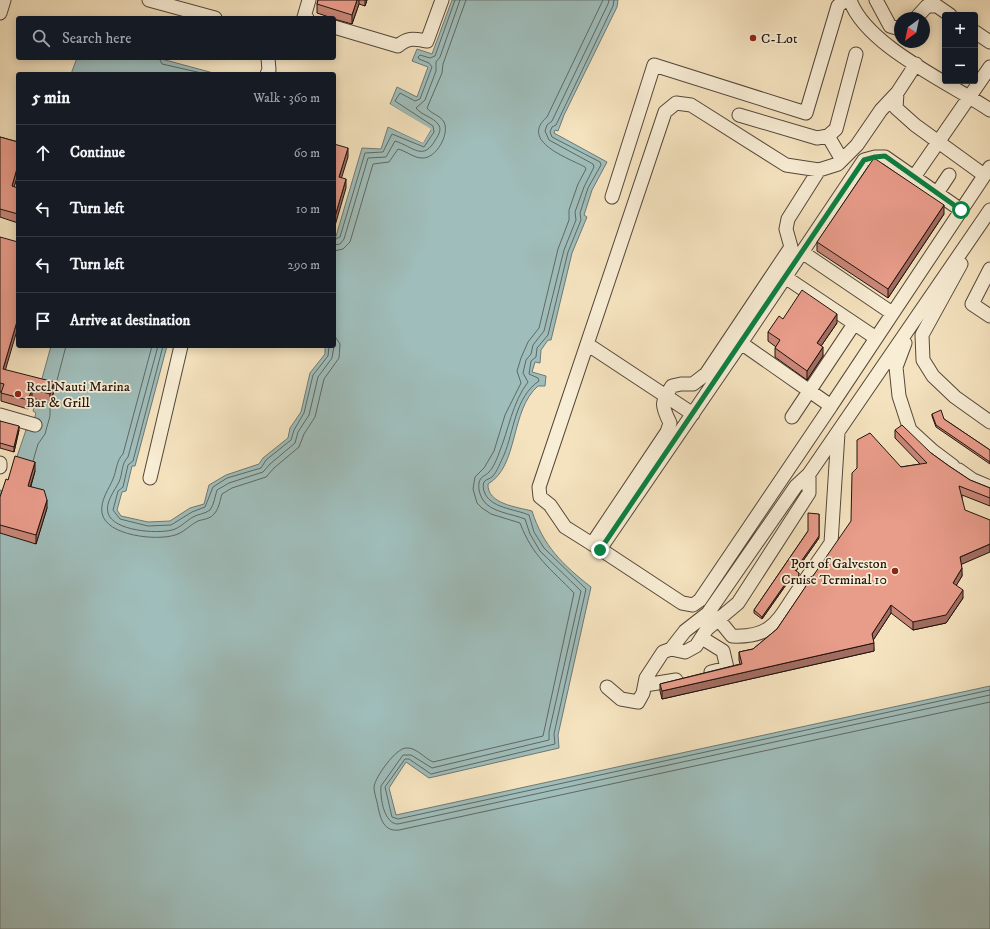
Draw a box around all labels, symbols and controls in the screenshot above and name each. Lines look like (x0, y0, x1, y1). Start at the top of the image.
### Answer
north arrow (894, 12, 930, 48)
map controls (942, 12, 978, 84)
button: + (942, 12, 978, 48)
search box (16, 16, 336, 60)
icon: search (30, 27, 52, 49)
text: Search here (62, 29, 131, 48)
place label: C-Lot (761, 30, 798, 48)
marker: C-Lot (748, 33, 758, 43)
button: − (942, 48, 978, 84)
text: 5 min (32, 87, 70, 109)
text: Walk · 360 m (253, 90, 320, 106)
icon: ahead (32, 142, 54, 164)
text: Continue (70, 143, 125, 162)
text: 60 m (294, 145, 320, 161)
icon: left (32, 198, 54, 220)
text: Turn left (70, 199, 124, 218)
text: 10 m (296, 201, 320, 217)
route start (952, 201, 970, 219)
icon: left (32, 254, 54, 276)
text: Turn left (70, 255, 124, 274)
text: 290 m (288, 257, 320, 273)
icon: arrive (32, 310, 54, 332)
text: Arrive at destination (70, 311, 190, 330)
place label: Reel Nauti Marina Bar & Grill (26, 378, 130, 412)
marker: Reel Nauti Marina Bar & Grill (13, 389, 23, 399)
route end (591, 541, 609, 559)
place label: Port of Galveston Cruise Terminal 10 (781, 555, 888, 589)
marker: Port of Galveston Cruise Terminal 10 (890, 566, 900, 576)

